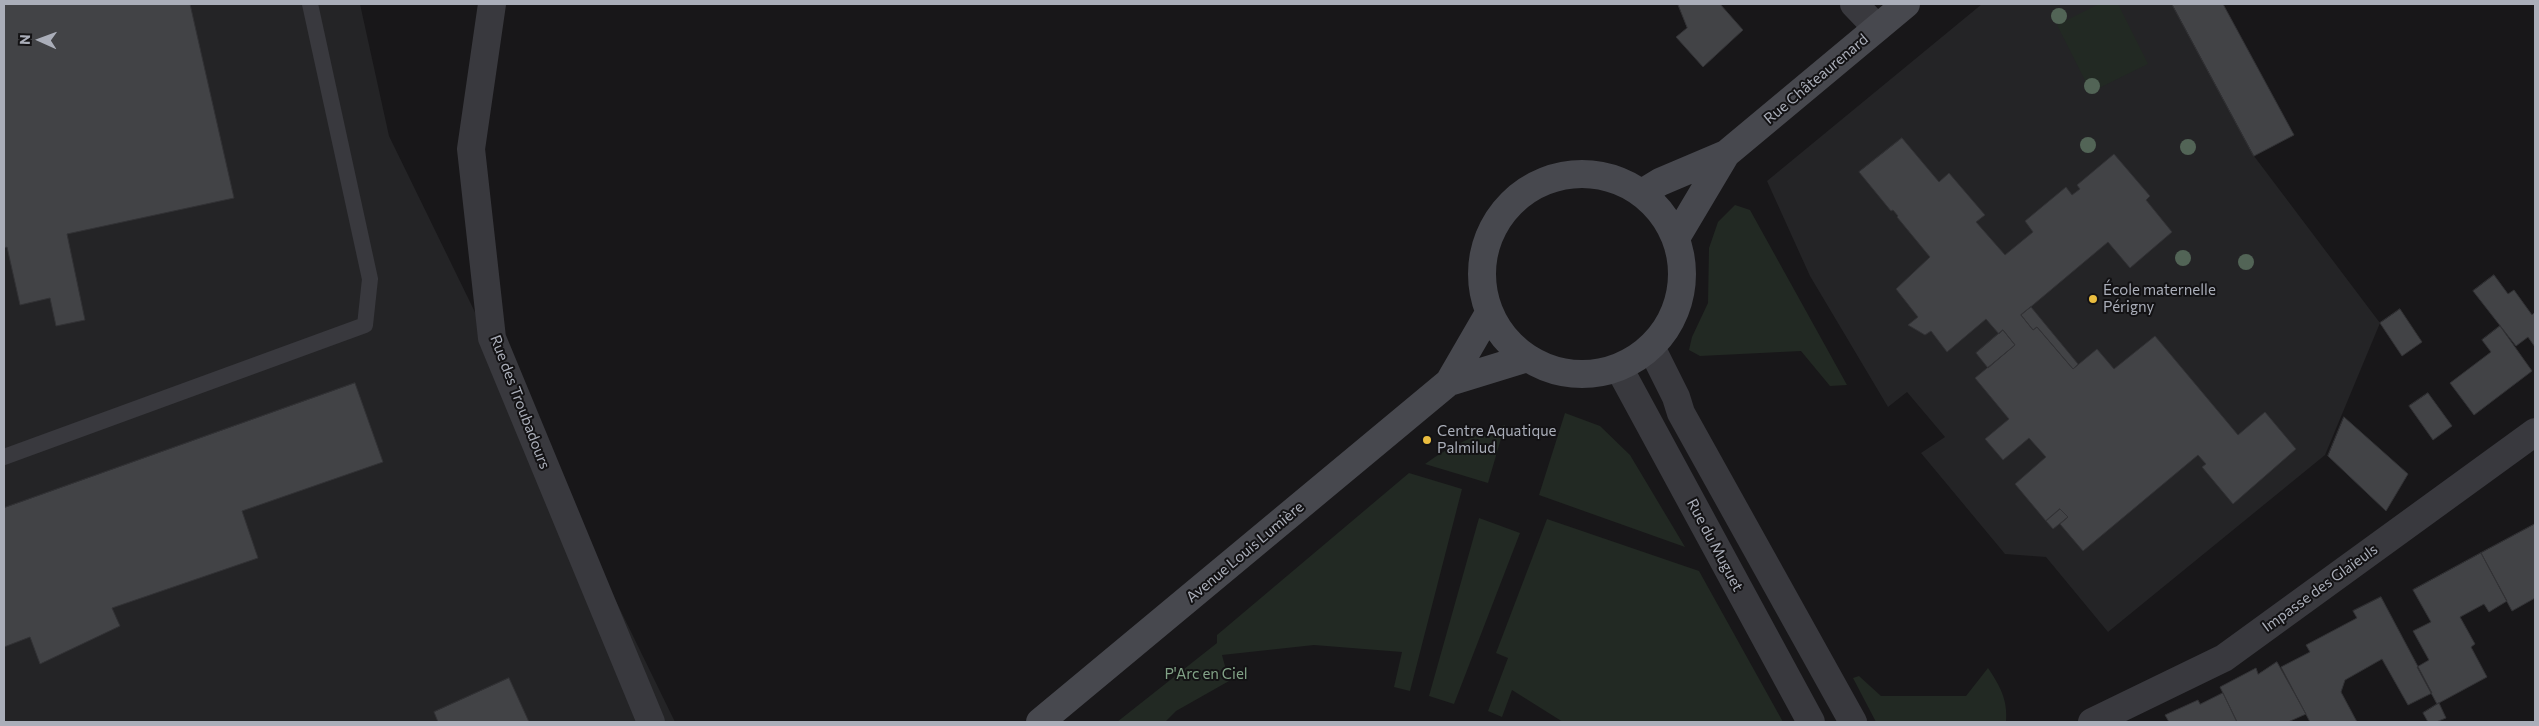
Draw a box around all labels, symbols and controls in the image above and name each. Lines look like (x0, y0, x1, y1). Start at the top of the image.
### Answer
north arrow (15, 15, 65, 65)
street label: Rue Châteaurenard (1760, 30, 1872, 128)
text: N (16, 34, 33, 45)
place label: École maternelle Périgny (2103, 281, 2216, 316)
marker: École maternelle Périgny (2087, 293, 2099, 305)
street label: Rue des Troubadours (486, 332, 554, 472)
place label: Centre Aquatique Palmilud (1437, 422, 1557, 457)
marker: Centre Aquatique Palmilud (1421, 434, 1433, 446)
street label: Rue du Muguet (1683, 496, 1747, 594)
street label: Avenue Louis Lumière (1183, 498, 1307, 606)
street label: Impasse des Glaïeuls (2259, 540, 2381, 636)
park label: P'Arc en Ciel (1164, 665, 1248, 683)

